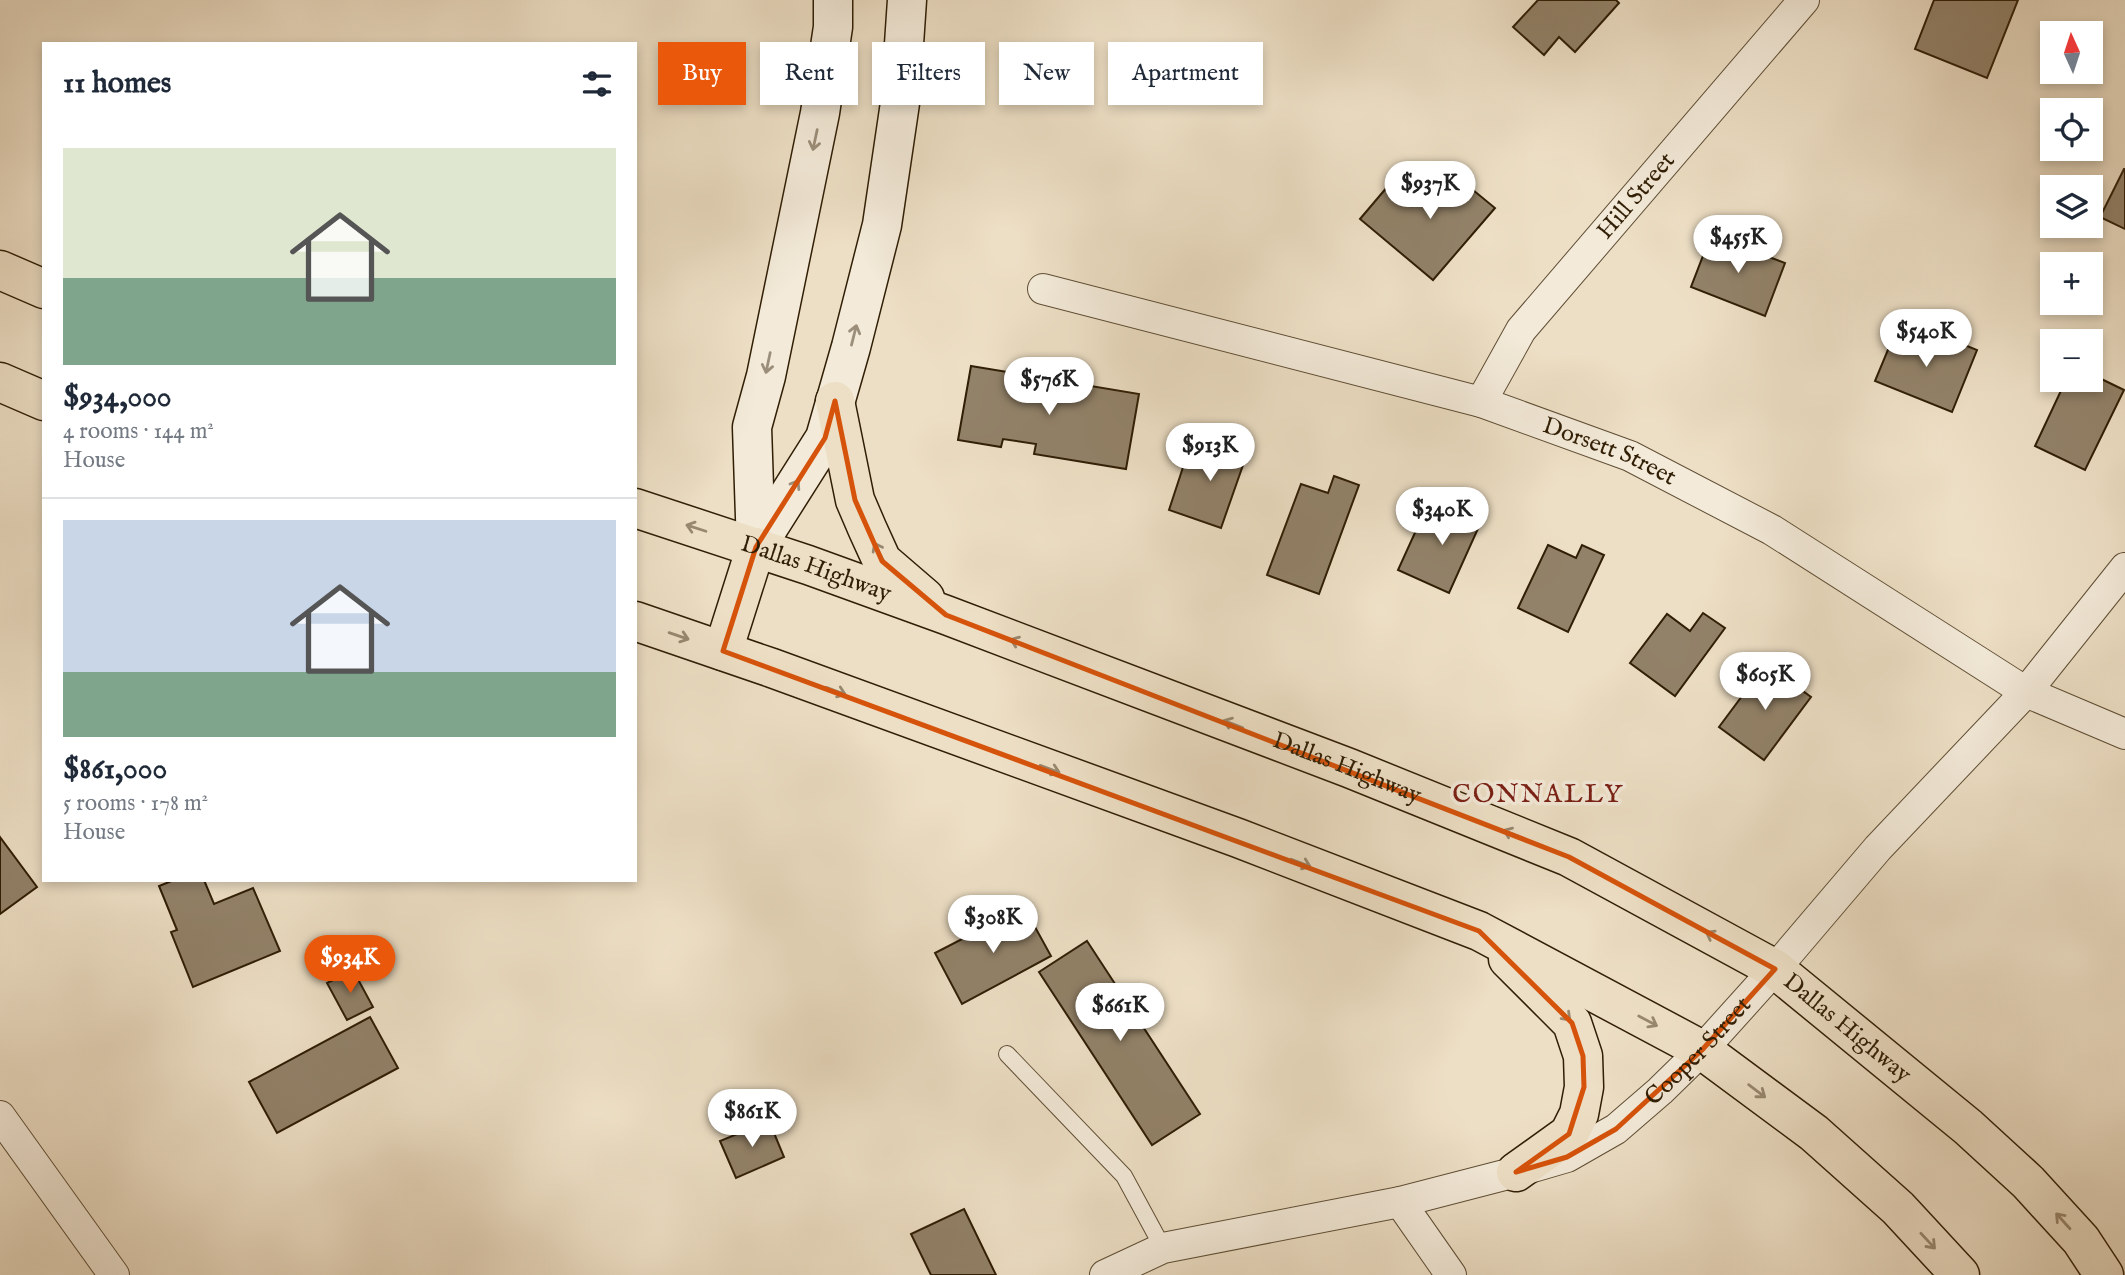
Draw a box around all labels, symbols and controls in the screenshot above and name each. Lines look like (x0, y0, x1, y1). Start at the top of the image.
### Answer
north arrow (2040, 21, 2104, 84)
map controls (2040, 21, 2103, 392)
chip: Buy (658, 42, 746, 105)
chip: Rent (760, 42, 858, 105)
chip: Filters (872, 42, 985, 105)
chip: New (999, 42, 1094, 105)
chip: Apartment (1108, 42, 1263, 105)
text: 11 homes (63, 65, 171, 103)
icon: filters (578, 65, 616, 103)
button: locate (2040, 98, 2103, 161)
one-way arrow (807, 128, 821, 151)
street label: Hill Street (1590, 146, 1682, 246)
pin: $937K (1381, 162, 1479, 221)
text: $937K (1401, 169, 1459, 198)
button: layers (2040, 175, 2103, 238)
icon: home (277, 194, 403, 320)
pin: $455K (1689, 216, 1787, 275)
text: $455K (1709, 223, 1767, 252)
button: + (2040, 252, 2103, 315)
pin: $540K (1877, 310, 1975, 369)
text: $540K (1896, 317, 1956, 346)
one-way arrow (848, 325, 861, 347)
button: − (2040, 329, 2103, 392)
one-way arrow (761, 351, 775, 374)
pin: $576K (1000, 358, 1098, 417)
text: $576K (1020, 365, 1078, 394)
text: $934,000 (63, 379, 172, 417)
street label: Dorsett Street (1538, 410, 1682, 493)
text: 4 rooms · 144 m² (63, 417, 214, 446)
pin: $913K (1161, 424, 1259, 483)
text: $913K (1182, 431, 1238, 460)
text: House (63, 446, 125, 475)
one-way arrow (786, 480, 800, 500)
pin: $340K (1393, 488, 1491, 547)
text: $340K (1412, 495, 1472, 524)
one-way arrow (685, 521, 707, 533)
street label: Dallas Highway (737, 528, 896, 609)
one-way arrow (871, 542, 885, 563)
icon: home (277, 566, 403, 692)
one-way arrow (668, 630, 690, 643)
one-way arrow (1009, 636, 1031, 648)
pin: $605K (1716, 652, 1814, 712)
text: $605K (1736, 660, 1794, 689)
one-way arrow (825, 686, 847, 698)
one-way arrow (1222, 717, 1244, 729)
street label: Dallas Highway (1268, 725, 1426, 811)
text: $861,000 (63, 751, 167, 789)
one-way arrow (1038, 764, 1060, 777)
district label: CONNALLY (1452, 778, 1624, 811)
text: 5 rooms · 178 m² (63, 789, 208, 818)
text: House (63, 818, 125, 847)
one-way arrow (1502, 827, 1524, 840)
one-way arrow (1290, 857, 1312, 870)
pin: $308K (944, 895, 1042, 955)
text: $308K (964, 903, 1022, 932)
one-way arrow (1705, 930, 1726, 943)
pin: $934K (301, 936, 399, 995)
text: $934K (320, 943, 380, 972)
street label: Dallas Highway (1777, 966, 1918, 1090)
pin: $661K (1071, 984, 1169, 1043)
street label: Cooper Street (1638, 990, 1758, 1113)
text: $661K (1091, 991, 1149, 1020)
one-way arrow (1554, 1005, 1571, 1022)
one-way arrow (1637, 1014, 1657, 1028)
one-way arrow (1747, 1083, 1766, 1098)
pin: $861K (703, 1090, 801, 1149)
text: $861K (724, 1097, 780, 1126)
one-way arrow (2055, 1212, 2071, 1230)
one-way arrow (1919, 1232, 1936, 1249)

